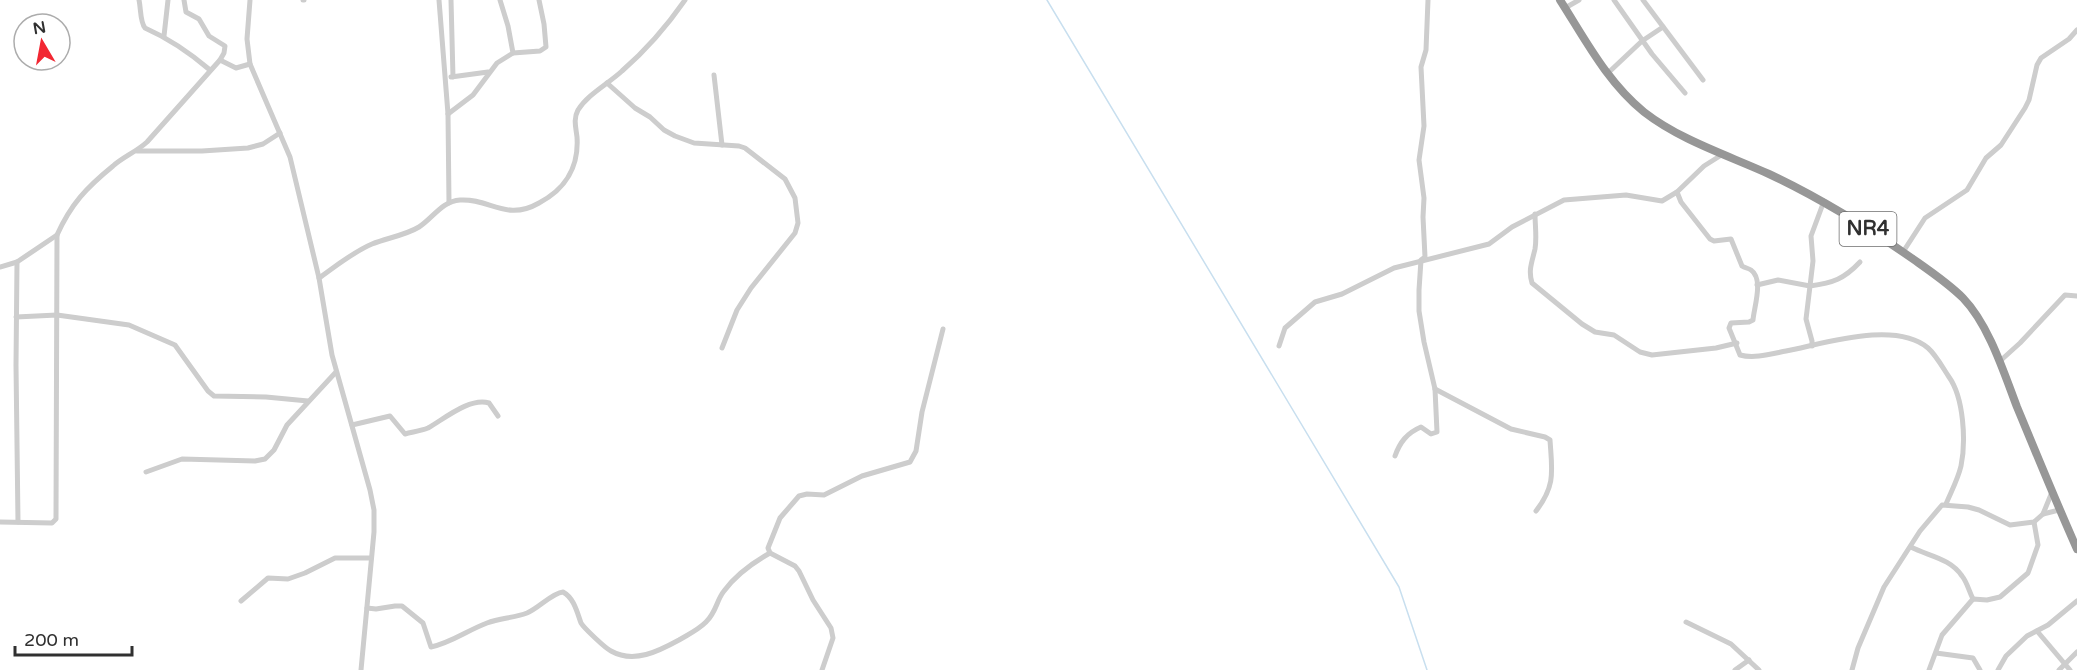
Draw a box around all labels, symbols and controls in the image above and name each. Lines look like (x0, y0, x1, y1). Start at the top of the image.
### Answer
north arrow (12, 12, 72, 72)
text: N (32, 17, 48, 39)
road number: NR4 (1840, 212, 1896, 246)
scale bar (15, 619, 132, 657)
text: 200 m (24, 629, 79, 651)

